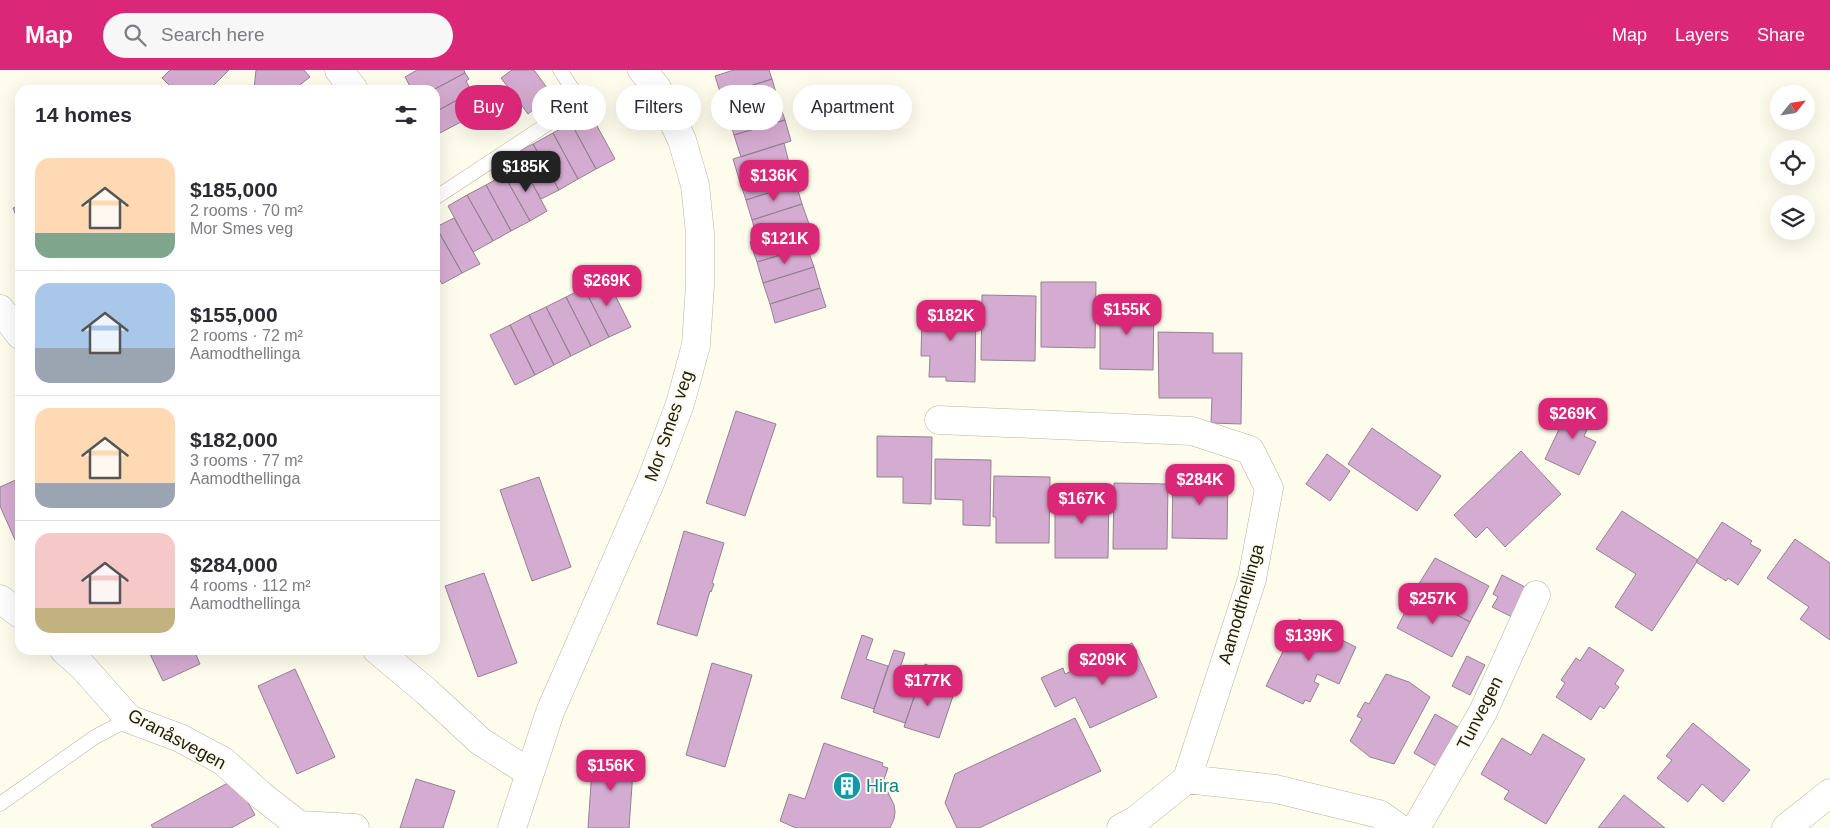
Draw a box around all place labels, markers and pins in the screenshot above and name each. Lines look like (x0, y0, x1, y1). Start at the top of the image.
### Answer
pin: $185K (491, 150, 561, 193)
pin: $136K (739, 160, 809, 202)
pin: $121K (750, 222, 820, 265)
pin: $269K (572, 264, 642, 307)
pin: $155K (1092, 294, 1162, 336)
pin: $182K (916, 300, 986, 342)
pin: $269K (1538, 398, 1608, 440)
pin: $284K (1165, 464, 1235, 506)
pin: $167K (1047, 482, 1117, 525)
pin: $257K (1398, 582, 1468, 625)
pin: $139K (1274, 620, 1344, 662)
pin: $209K (1068, 644, 1138, 686)
pin: $177K (893, 664, 963, 707)
pin: $156K (576, 750, 646, 792)
building icon: Hira (832, 771, 862, 801)
place label: Hira (866, 776, 900, 796)

